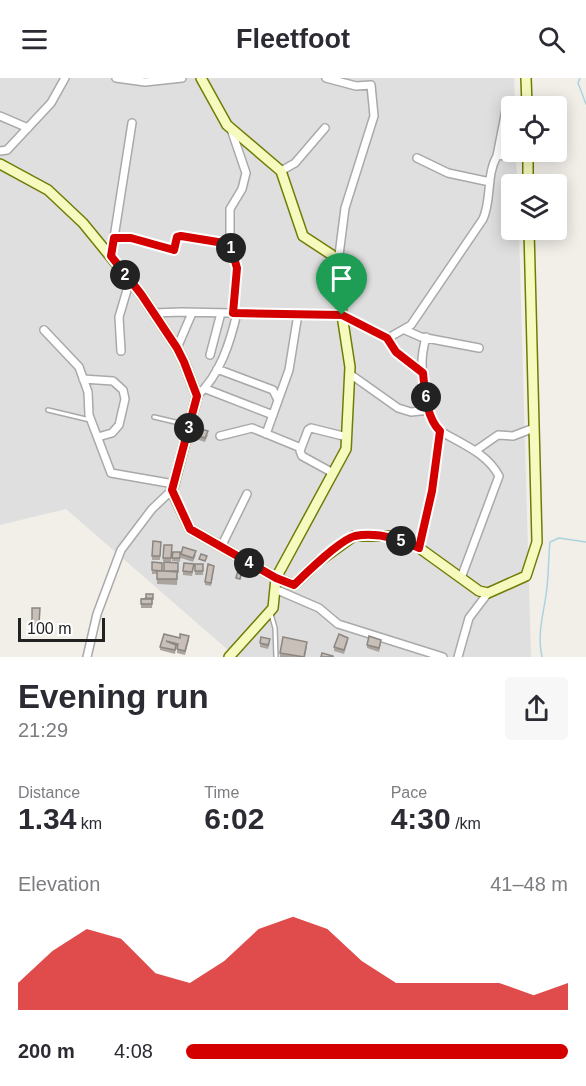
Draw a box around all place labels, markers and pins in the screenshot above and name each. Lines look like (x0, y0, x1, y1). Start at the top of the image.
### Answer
pin: 1 (216, 233, 246, 263)
pin (316, 253, 367, 315)
pin: 2 (110, 260, 140, 290)
pin: 6 (411, 382, 441, 412)
pin: 3 (174, 413, 204, 443)
pin: 5 (386, 526, 416, 556)
pin: 4 (234, 548, 264, 578)

